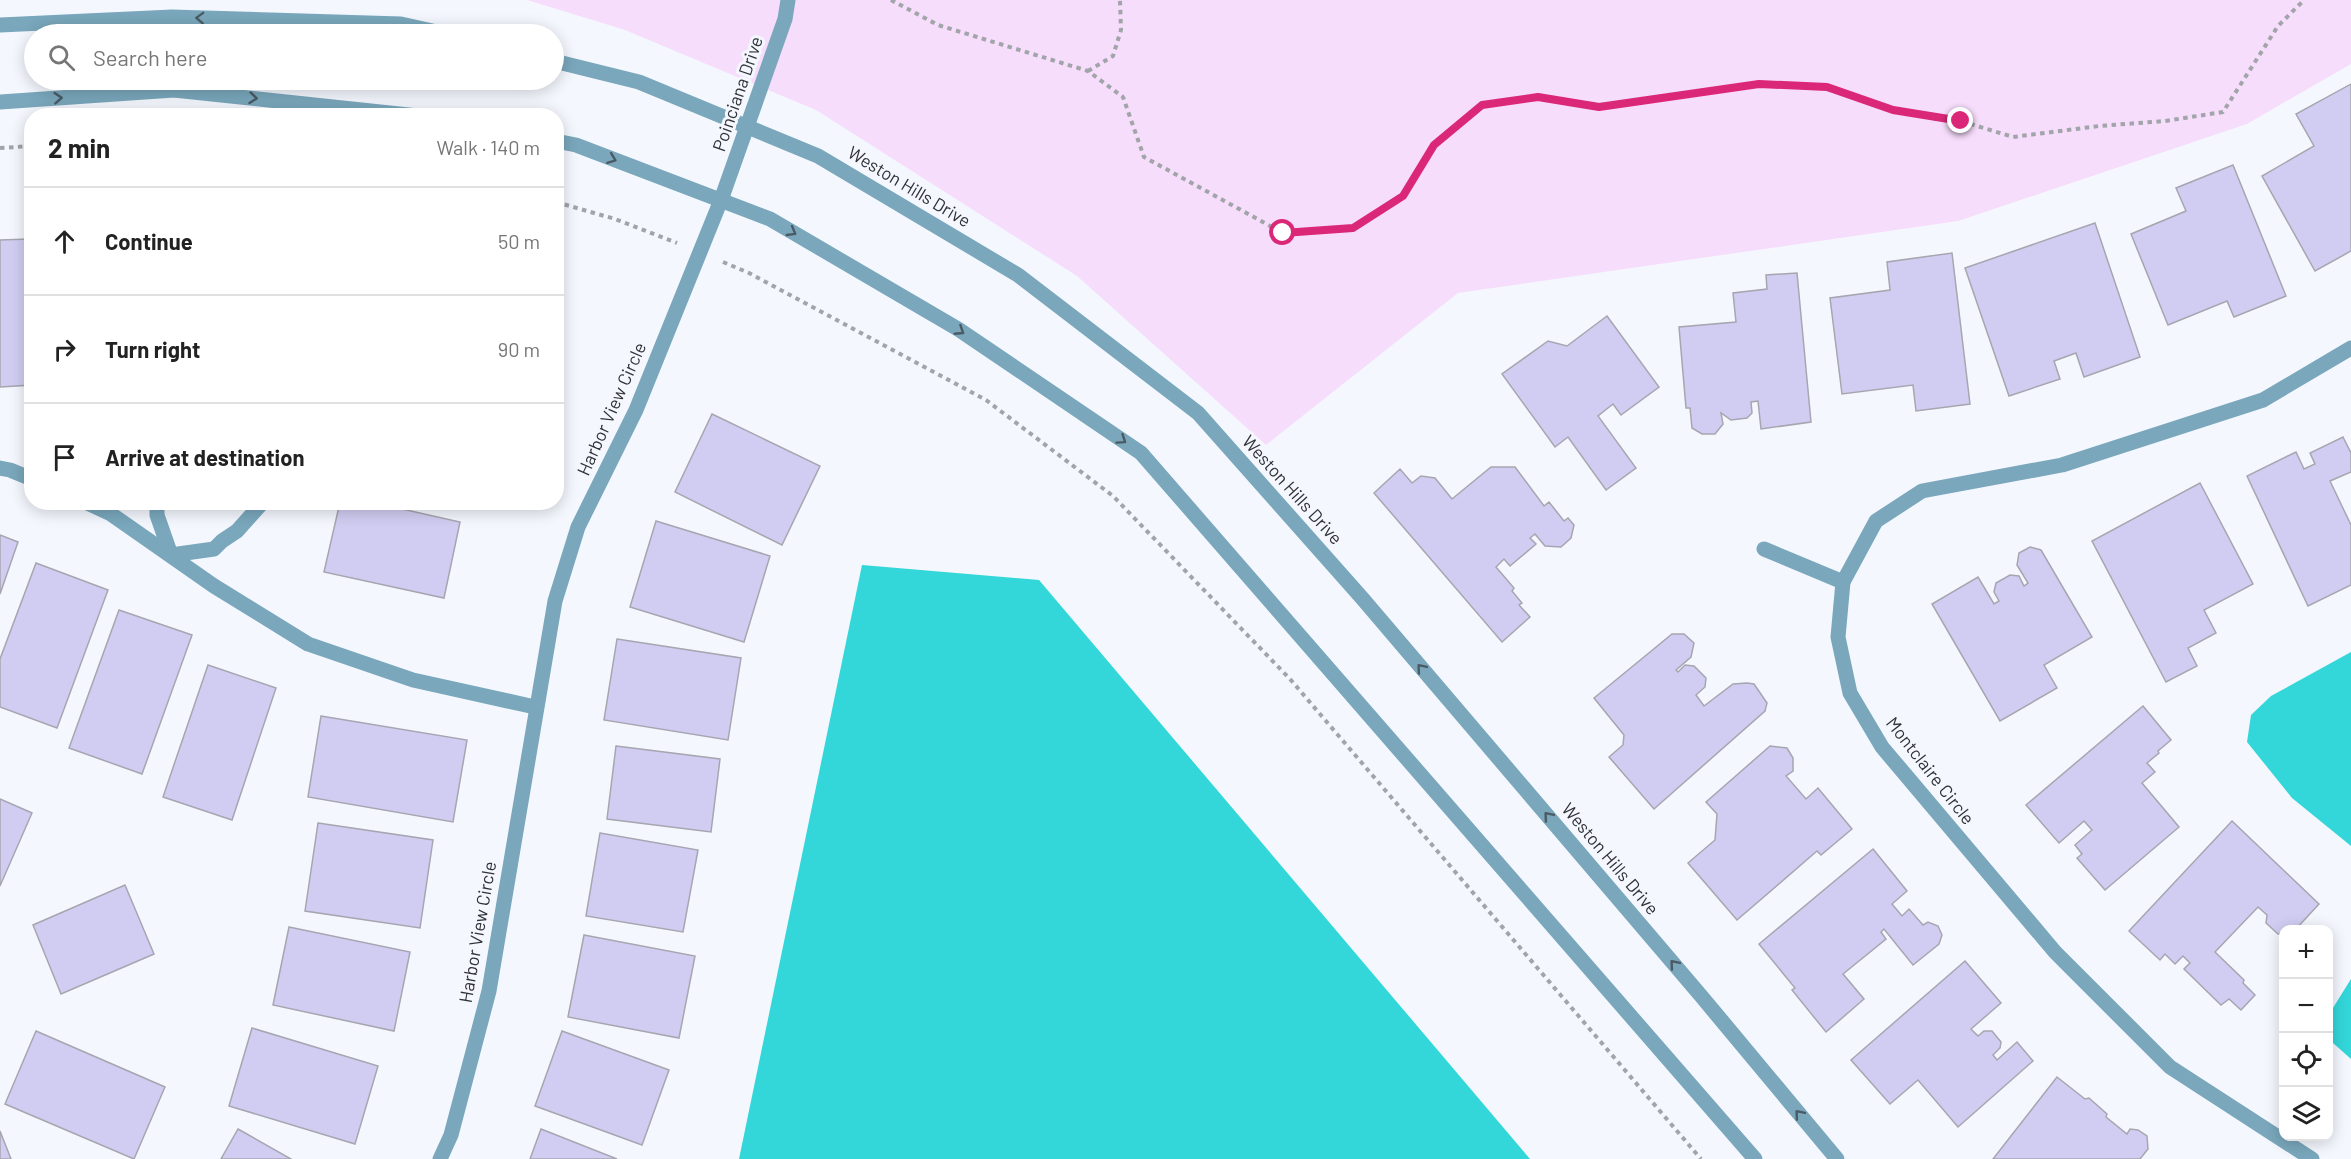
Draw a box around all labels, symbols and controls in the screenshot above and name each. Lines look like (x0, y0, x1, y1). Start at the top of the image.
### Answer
one-way arrow (195, 11, 204, 24)
search box (24, 24, 564, 90)
street label: Poinciana Drive (707, 33, 767, 154)
icon: search (45, 41, 78, 74)
text: Search here (93, 44, 207, 70)
one-way arrow (54, 91, 63, 104)
one-way arrow (248, 91, 257, 104)
route end (1947, 107, 1973, 133)
text: 2 min (48, 132, 110, 163)
text: Walk · 140 m (436, 135, 540, 159)
street label: Weston Hills Drive (844, 141, 975, 231)
one-way arrow (606, 151, 617, 164)
route start (1269, 219, 1295, 245)
icon: ahead (48, 225, 81, 258)
one-way arrow (786, 225, 796, 236)
text: Continue (105, 228, 193, 254)
text: 50 m (498, 229, 540, 253)
one-way arrow (953, 324, 964, 335)
icon: right (48, 333, 81, 366)
text: Turn right (105, 336, 200, 362)
text: 90 m (498, 337, 540, 361)
street label: Harbor View Circle (572, 339, 650, 479)
street label: Weston Hills Drive (1238, 430, 1348, 548)
one-way arrow (1115, 433, 1126, 444)
icon: arrive (48, 441, 81, 474)
text: Arrive at destination (105, 444, 304, 470)
one-way arrow (1417, 664, 1428, 675)
street label: Montclaire Circle (1882, 712, 1980, 829)
street label: Weston Hills Drive (1558, 798, 1664, 919)
one-way arrow (1544, 812, 1555, 823)
street label: Harbor View Circle (454, 859, 500, 1004)
map controls (2279, 925, 2333, 1141)
button: + (2279, 925, 2333, 979)
one-way arrow (1670, 960, 1681, 971)
button: − (2279, 979, 2333, 1033)
button: locate (2279, 1033, 2333, 1087)
button: layers (2279, 1087, 2333, 1141)
one-way arrow (1796, 1110, 1807, 1121)

